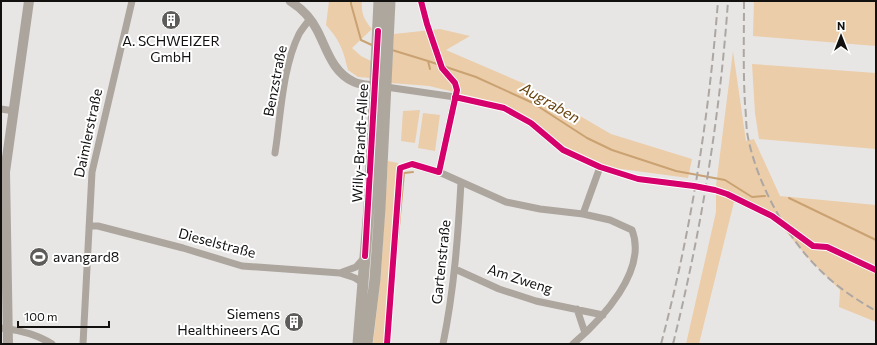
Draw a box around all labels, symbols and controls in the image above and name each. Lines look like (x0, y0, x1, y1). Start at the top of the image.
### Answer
building icon: A. SCHWEIZER GmbH (160, 9, 182, 31)
north arrow (821, 16, 861, 56)
text: N (837, 19, 845, 32)
place label: A. SCHWEIZER GmbH (122, 32, 220, 65)
street label: Benzstraße (259, 44, 290, 118)
water label: Augraben (517, 77, 583, 126)
street label: Willy-Brandt-Allee (348, 83, 371, 203)
street label: Daimlerstraße (70, 87, 105, 179)
street label: Gartenstraße (428, 219, 453, 305)
street label: Dieselstraße (177, 224, 258, 261)
sports icon: avangard8 (28, 246, 50, 268)
place label: avangard8 (53, 248, 119, 265)
street label: Am Zweng (485, 260, 555, 297)
scale bar (18, 303, 109, 329)
place label: Siemens Healthineers AG (177, 305, 280, 338)
text: 100 m (24, 309, 58, 323)
building icon: Siemens Healthineers AG (283, 311, 305, 333)

